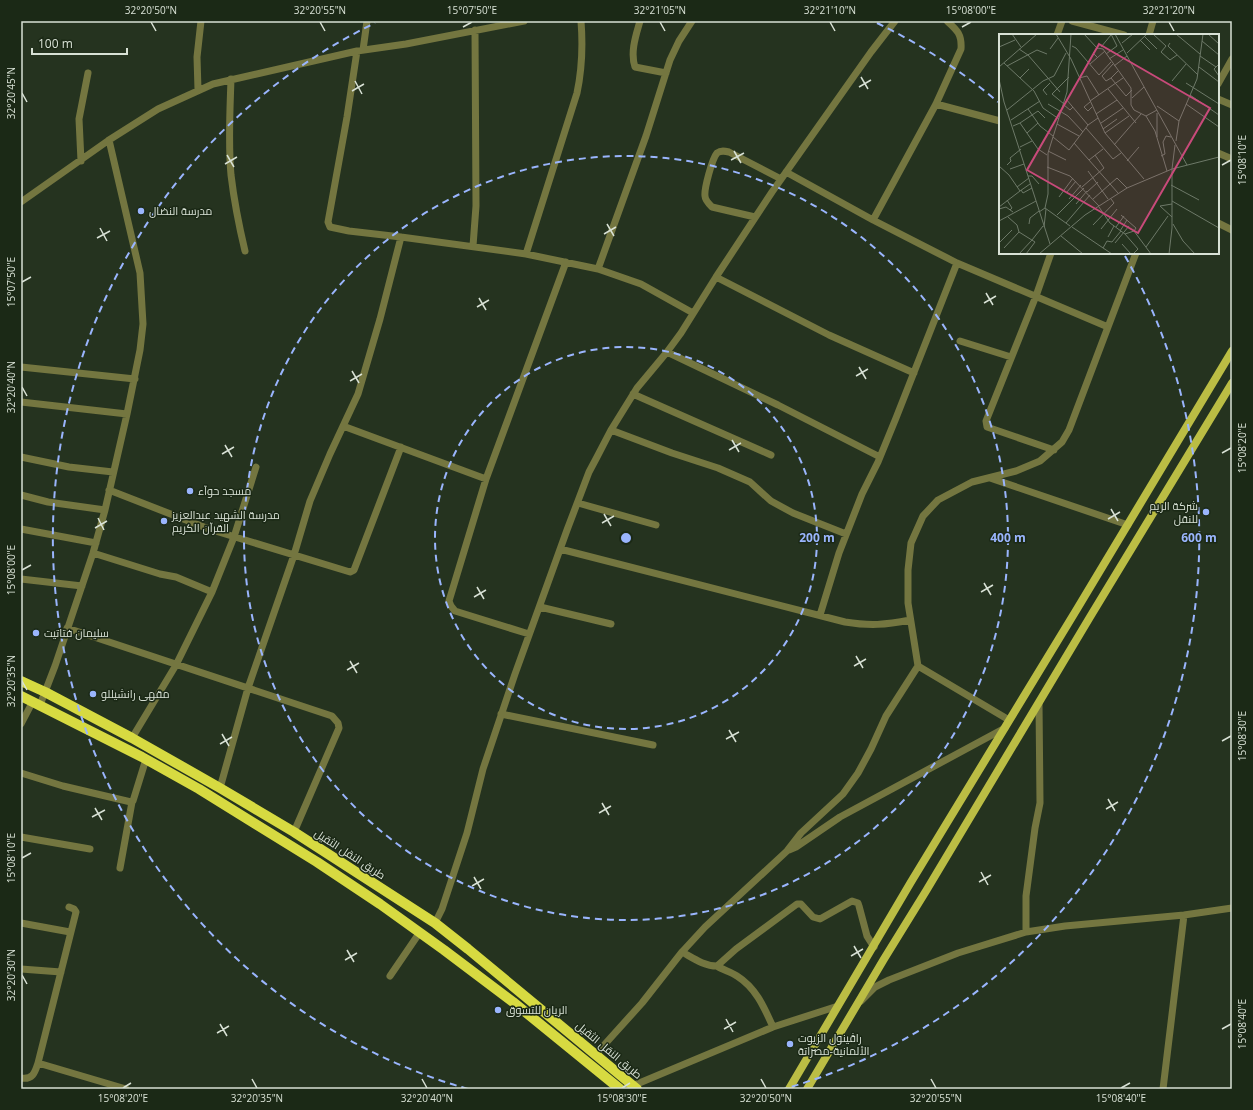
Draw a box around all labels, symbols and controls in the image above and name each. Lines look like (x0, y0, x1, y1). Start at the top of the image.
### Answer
text: 32°20'50"N (125, 3, 177, 17)
text: 32°20'55"N (294, 3, 346, 17)
text: 15°07'50"E (447, 3, 497, 17)
text: 32°21'05"N (634, 3, 686, 17)
text: 32°21'10"N (804, 3, 856, 17)
text: 15°08'00"E (946, 3, 996, 17)
text: 32°21'20"N (1143, 3, 1195, 17)
scale bar (32, 30, 127, 56)
inset map (999, 34, 1219, 254)
text: 100 m (38, 35, 73, 52)
text: 32°20'45"N (4, 67, 18, 119)
text: 15°08'10"E (1235, 135, 1249, 185)
place label: مدرسة النضال (149, 203, 212, 218)
marker: مدرسة النضال (136, 206, 146, 216)
text: 15°07'50"E (4, 257, 18, 307)
text: 32°20'40"N (4, 361, 18, 413)
text: 15°08'20"E (1235, 423, 1249, 473)
place label: مسجد حوآء (198, 483, 251, 498)
marker: مسجد حوآء (185, 486, 195, 496)
place label: شركة الريم للنقل (1149, 498, 1198, 526)
place label: مدرسة الشهيد عبدالعزيز القرآن الكريم (171, 507, 280, 536)
marker: شركة الريم للنقل (1201, 507, 1211, 517)
marker: مدرسة الشهيد عبدالعزيز القرآن الكريم (159, 516, 169, 526)
text: 200 m (799, 529, 835, 546)
text: 400 m (990, 529, 1026, 546)
text: 600 m (1181, 529, 1217, 546)
centre of rings (619, 531, 633, 545)
text: 15°08'00"E (4, 545, 18, 595)
place label: سليمان فتاتيت (44, 625, 109, 640)
marker: سليمان فتاتيت (31, 628, 41, 638)
text: 32°20'35"N (4, 655, 18, 707)
place label: مقهى رانشيللو (101, 686, 170, 701)
marker: مقهى رانشيللو (88, 689, 98, 699)
text: 15°08'30"E (1235, 711, 1249, 761)
street label: طريق النقل الثقيل (312, 825, 389, 882)
text: 15°08'10"E (4, 833, 18, 883)
text: 32°20'30"N (4, 949, 18, 1001)
text: 15°08'40"E (1235, 999, 1249, 1049)
place label: الريان للتسوق (506, 1002, 567, 1017)
marker: الريان للتسوق (493, 1005, 503, 1015)
street label: طريق النقل الثقيل (573, 1018, 646, 1082)
place label: راڤينول الزيوت الألمانية-مصراتة (798, 1030, 869, 1058)
marker: راڤينول الزيوت الألمانية-مصراتة (785, 1039, 795, 1049)
text: 15°08'20"E (98, 1091, 148, 1105)
text: 32°20'35"N (231, 1091, 283, 1105)
text: 32°20'40"N (401, 1091, 453, 1105)
text: 15°08'30"E (597, 1091, 647, 1105)
text: 32°20'50"N (740, 1091, 792, 1105)
text: 32°20'55"N (910, 1091, 962, 1105)
text: 15°08'40"E (1096, 1091, 1146, 1105)

